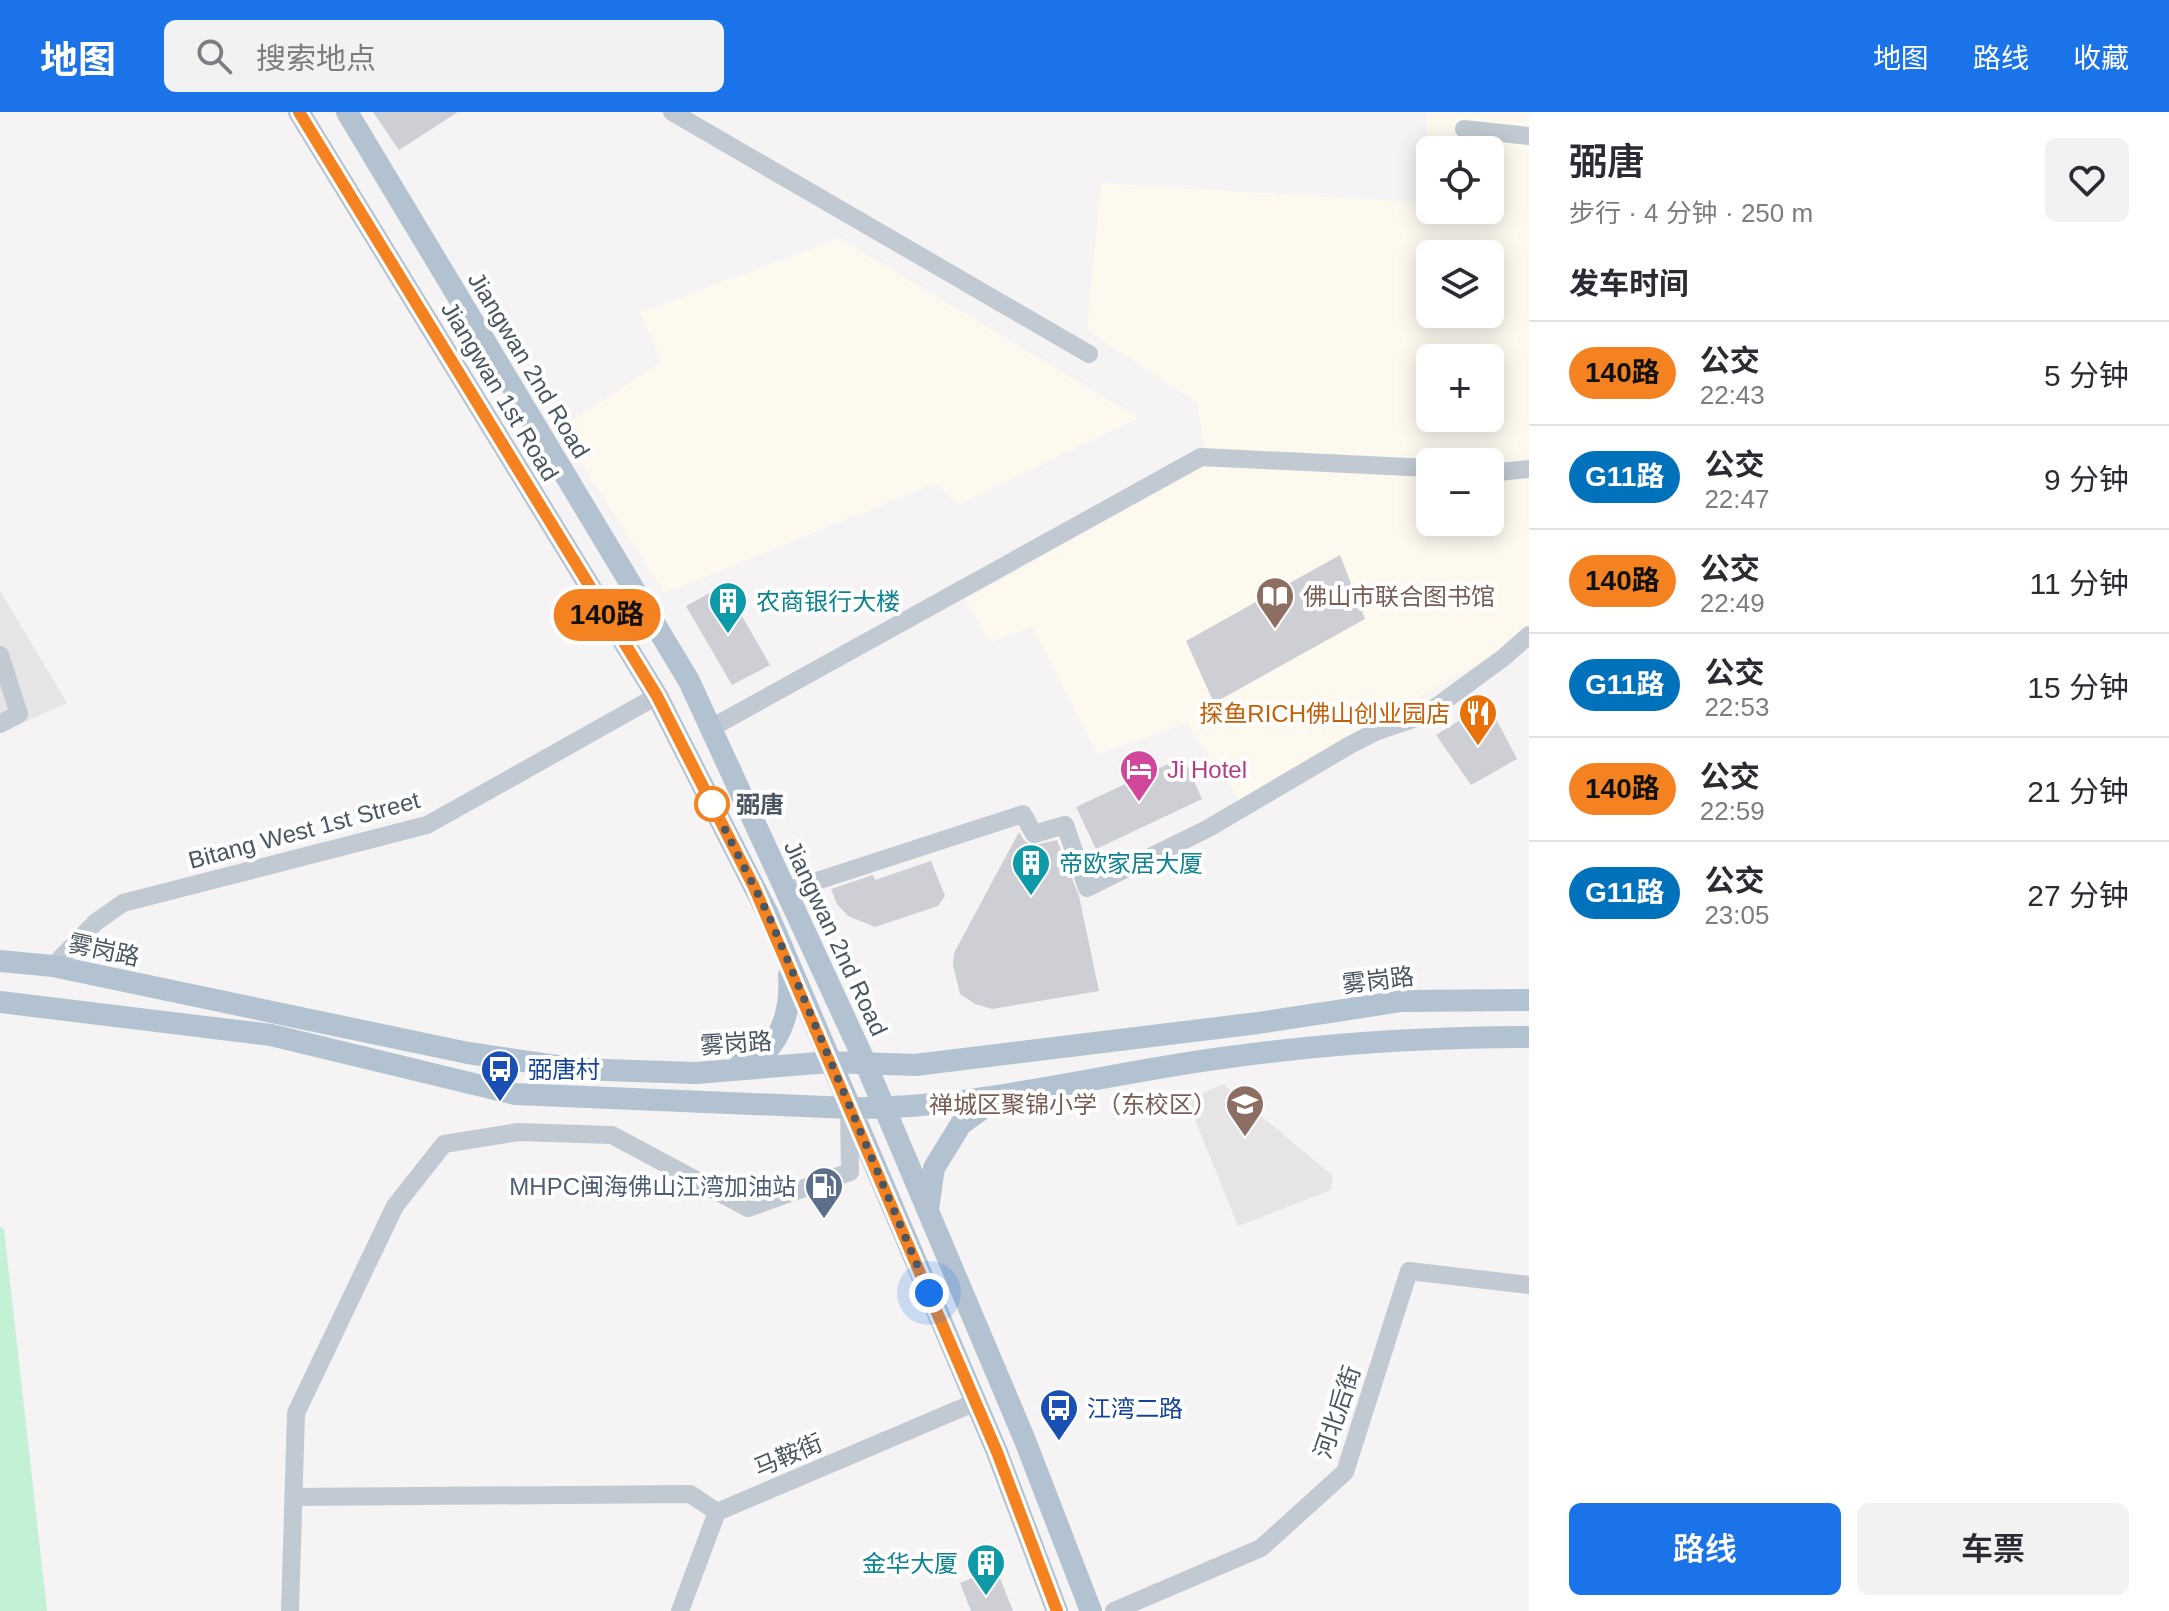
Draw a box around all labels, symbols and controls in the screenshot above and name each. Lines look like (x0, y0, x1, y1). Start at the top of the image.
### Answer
search box (164, 20, 724, 92)
icon: search (192, 34, 236, 78)
text: 地图 (40, 39, 116, 81)
text: 搜索地点 (256, 42, 376, 75)
text: 地图 (1873, 43, 1929, 74)
text: 路线 (1973, 43, 2029, 74)
text: 收藏 (2073, 43, 2129, 74)
map controls (1416, 136, 1504, 536)
button: locate (1416, 136, 1504, 224)
button: heart (2045, 138, 2129, 222)
text: 弼唐 (1569, 141, 1645, 183)
text: 步行 · 4 分钟 · 250 m (1569, 198, 1813, 228)
button: layers (1416, 240, 1504, 328)
street label: Jiangwan 2nd Road (463, 267, 595, 463)
text: 发车时间 (1569, 267, 1689, 300)
street label: Jiangwan 1st Road (436, 297, 564, 485)
button: + (1416, 344, 1504, 432)
text: 公交 (1700, 344, 1760, 377)
text: 140路 (1585, 357, 1660, 388)
text: 5 分钟 (2044, 359, 2129, 392)
text: 22:43 (1700, 380, 1765, 410)
button: − (1416, 448, 1504, 536)
text: 公交 (1704, 448, 1764, 481)
text: G11路 (1585, 461, 1664, 492)
text: 9 分钟 (2044, 463, 2129, 496)
text: 22:47 (1704, 484, 1769, 514)
text: 公交 (1700, 552, 1760, 585)
text: 140路 (1585, 565, 1660, 596)
text: 11 分钟 (2030, 567, 2129, 600)
library icon: 佛山市联合图书馆 (1254, 575, 1296, 630)
building icon: 农商银行大楼 (707, 580, 749, 635)
place label: 佛山市联合图书馆 (1303, 583, 1495, 610)
place label: 农商银行大楼 (756, 588, 900, 615)
text: 22:49 (1700, 588, 1765, 618)
line badge: 140路 (551, 589, 663, 641)
text: 140路 (570, 599, 644, 630)
text: 公交 (1704, 656, 1764, 689)
text: G11路 (1585, 669, 1664, 700)
text: 15 分钟 (2027, 671, 2129, 704)
restaurant icon: 探鱼RICH佛山创业园店 (1457, 692, 1499, 747)
text: 22:53 (1704, 692, 1769, 722)
place label: 探鱼RICH佛山创业园店 (1199, 700, 1450, 727)
hotel icon: Ji Hotel (1118, 748, 1160, 803)
place label: Ji Hotel (1167, 756, 1247, 783)
text: 公交 (1700, 760, 1760, 793)
text: 140路 (1585, 773, 1660, 804)
text: 21 分钟 (2027, 775, 2129, 808)
street label: Bitang West 1st Street (185, 786, 423, 874)
marker: 弼唐 (695, 787, 729, 821)
place label: 弼唐 (736, 791, 784, 818)
text: 22:59 (1700, 796, 1765, 826)
street label: Jiangwan 2nd Road (779, 836, 893, 1040)
building icon: 帝欧家居大厦 (1010, 842, 1052, 897)
place label: 帝欧家居大厦 (1059, 850, 1203, 877)
text: 公交 (1704, 864, 1764, 897)
text: G11路 (1585, 877, 1664, 908)
text: 27 分钟 (2027, 879, 2129, 912)
text: 23:05 (1704, 900, 1769, 930)
street label: 雾岗路 (66, 929, 142, 971)
street label: 雾岗路 (1341, 962, 1415, 998)
street label: 雾岗路 (699, 1027, 773, 1059)
bus stop icon: 弼唐村 (479, 1048, 521, 1103)
place label: 弼唐村 (528, 1056, 600, 1083)
school or university icon: 禅城区聚锦小学（东校区） (1224, 1083, 1266, 1138)
place label: 禅城区聚锦小学（东校区） (929, 1091, 1217, 1118)
fuel station icon: MHPC闽海佛山江湾加油站 (803, 1165, 845, 1220)
place label: MHPC闽海佛山江湾加油站 (509, 1173, 796, 1200)
your location (909, 1273, 949, 1313)
street label: 河北后街 (1309, 1362, 1365, 1462)
bus stop icon: 江湾二路 (1038, 1387, 1080, 1442)
place label: 江湾二路 (1087, 1395, 1183, 1422)
street label: 马鞍街 (750, 1429, 826, 1481)
button: 路线 (1569, 1503, 1841, 1595)
button: 车票 (1857, 1503, 2129, 1595)
building icon: 金华大厦 (965, 1542, 1007, 1597)
place label: 金华大厦 (862, 1550, 958, 1577)

